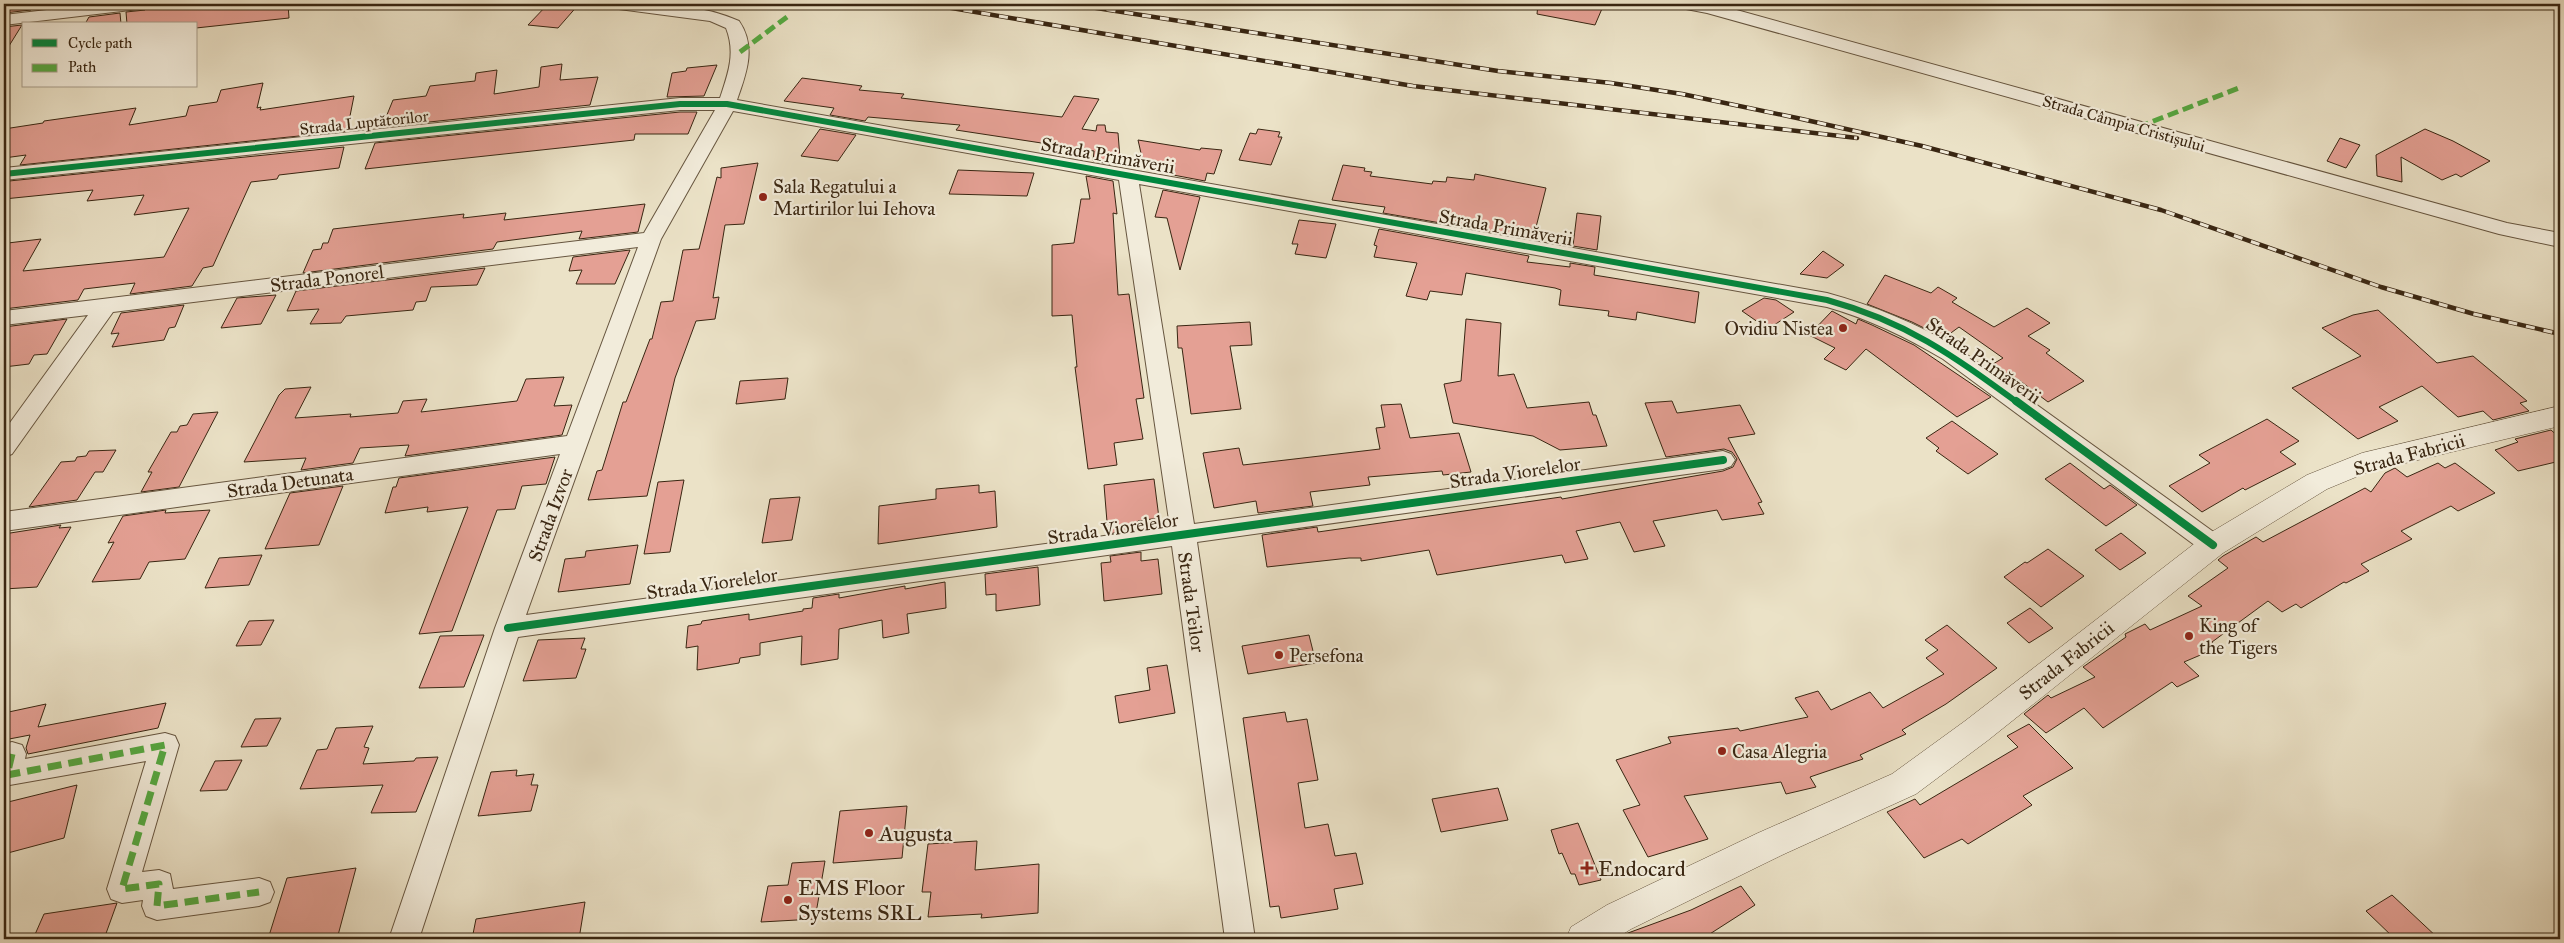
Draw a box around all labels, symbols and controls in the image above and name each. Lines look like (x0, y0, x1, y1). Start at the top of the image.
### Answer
legend (22, 22, 198, 88)
text: Cycle path (68, 34, 133, 52)
text: Path (68, 58, 97, 76)
street label: Strada Câmpia Cristișului (2040, 91, 2208, 156)
street label: Strada Luptătorilor (299, 106, 429, 139)
street label: Strada Primăverii (1039, 132, 1177, 179)
place label: Sala Regatului a Martirilor lui Iehova (773, 175, 936, 220)
marker: Sala Regatului a Martirilor lui Iehova (757, 191, 769, 203)
street label: Strada Primăverii (1437, 204, 1575, 251)
street label: Strada Ponorel (269, 260, 386, 297)
street label: Strada Primăverii (1922, 312, 2046, 409)
place label: Ovidiu Nistea (1724, 317, 1834, 340)
marker: Ovidiu Nistea (1837, 322, 1849, 334)
street label: Strada Fabricii (2351, 429, 2467, 480)
street label: Strada Viorelelor (1448, 452, 1583, 493)
street label: Strada Detunata (225, 462, 356, 503)
street label: Strada Izvor (523, 465, 578, 565)
street label: Strada Viorelelor (1046, 508, 1181, 549)
street label: Strada Teilor (1173, 550, 1210, 654)
street label: Strada Viorelelor (645, 563, 780, 604)
place label: King of the Tigers (2199, 614, 2277, 660)
street label: Strada Fabricii (2014, 616, 2118, 705)
marker: King of the Tigers (2183, 630, 2195, 642)
place label: Persefona (1289, 644, 1365, 667)
marker: Persefona (1273, 649, 1285, 661)
place label: Casa Alegria (1732, 740, 1828, 764)
marker: Casa Alegria (1716, 745, 1728, 757)
place label: Augusta (878, 820, 953, 847)
marker: Augusta (863, 827, 875, 839)
place label: Endocard (1598, 855, 1686, 882)
marker: Endocard (1580, 861, 1594, 875)
place label: EMS Floor Systems SRL (798, 874, 921, 926)
marker: EMS Floor Systems SRL (782, 894, 794, 906)

